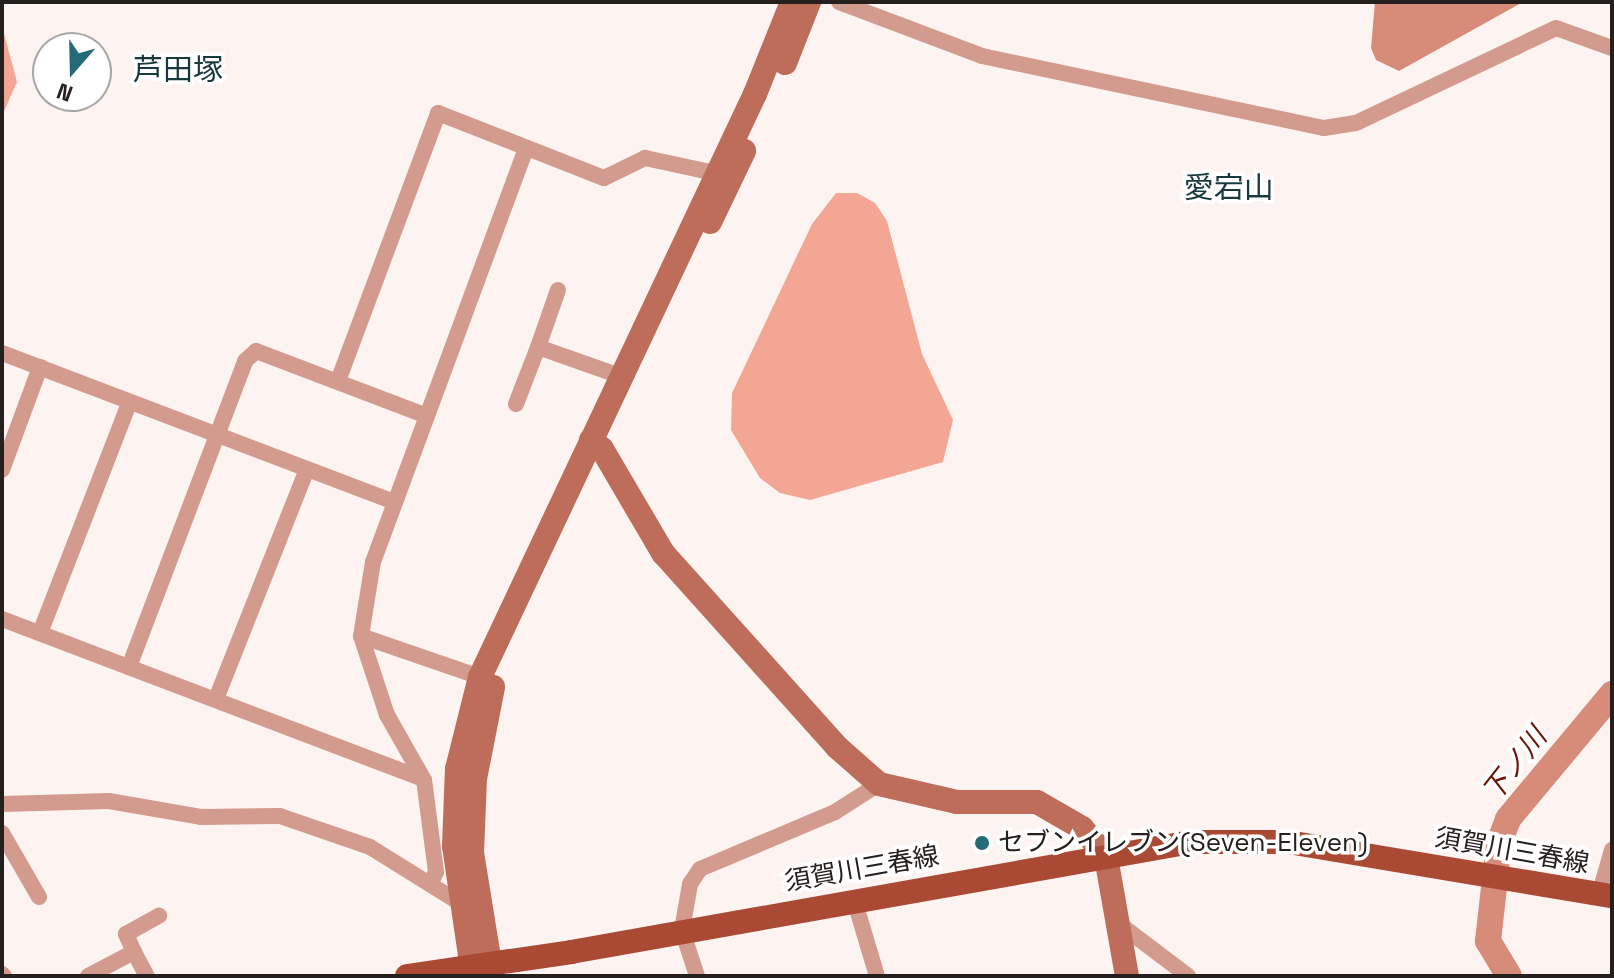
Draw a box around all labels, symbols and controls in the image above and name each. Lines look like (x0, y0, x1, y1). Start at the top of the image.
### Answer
north arrow (32, 32, 112, 112)
district label: 芦田塚 (133, 52, 223, 88)
text: N (53, 77, 76, 108)
district label: 愛宕山 (1184, 170, 1274, 206)
water label: 下ノ川 (1475, 721, 1553, 807)
street label: 須賀川三春線 (1432, 822, 1592, 880)
place label: セブンイレブン(Seven-Eleven) (998, 827, 1368, 859)
marker: セブンイレブン(Seven-Eleven) (973, 834, 991, 852)
street label: 須賀川三春線 (782, 840, 942, 898)

